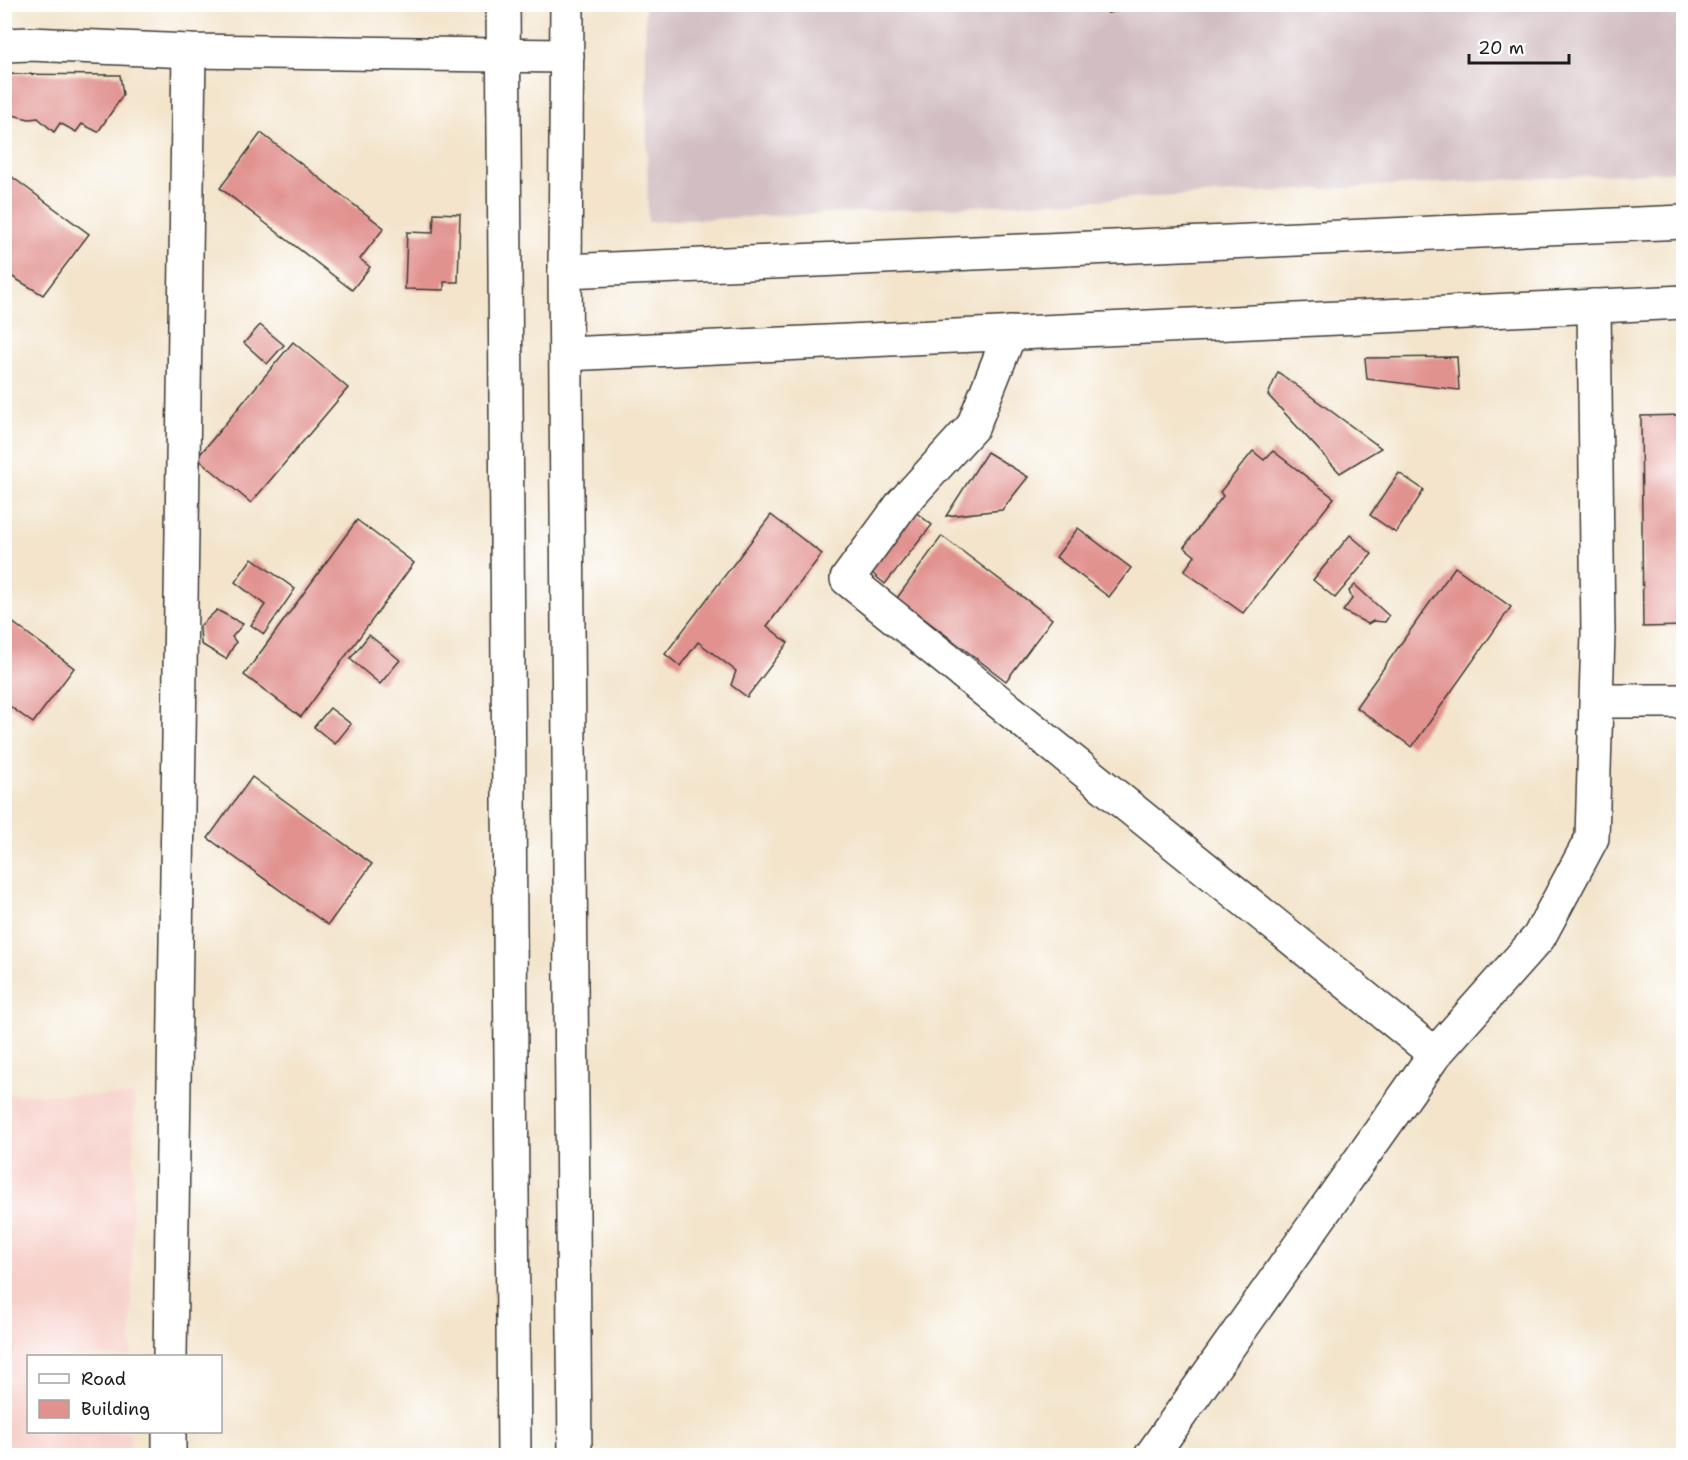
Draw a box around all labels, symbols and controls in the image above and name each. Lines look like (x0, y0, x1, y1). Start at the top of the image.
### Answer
scale bar (1469, 27, 1570, 65)
text: 20 m (1478, 36, 1524, 60)
legend (27, 1355, 222, 1433)
text: Road (81, 1367, 126, 1391)
text: Building (81, 1397, 150, 1421)

